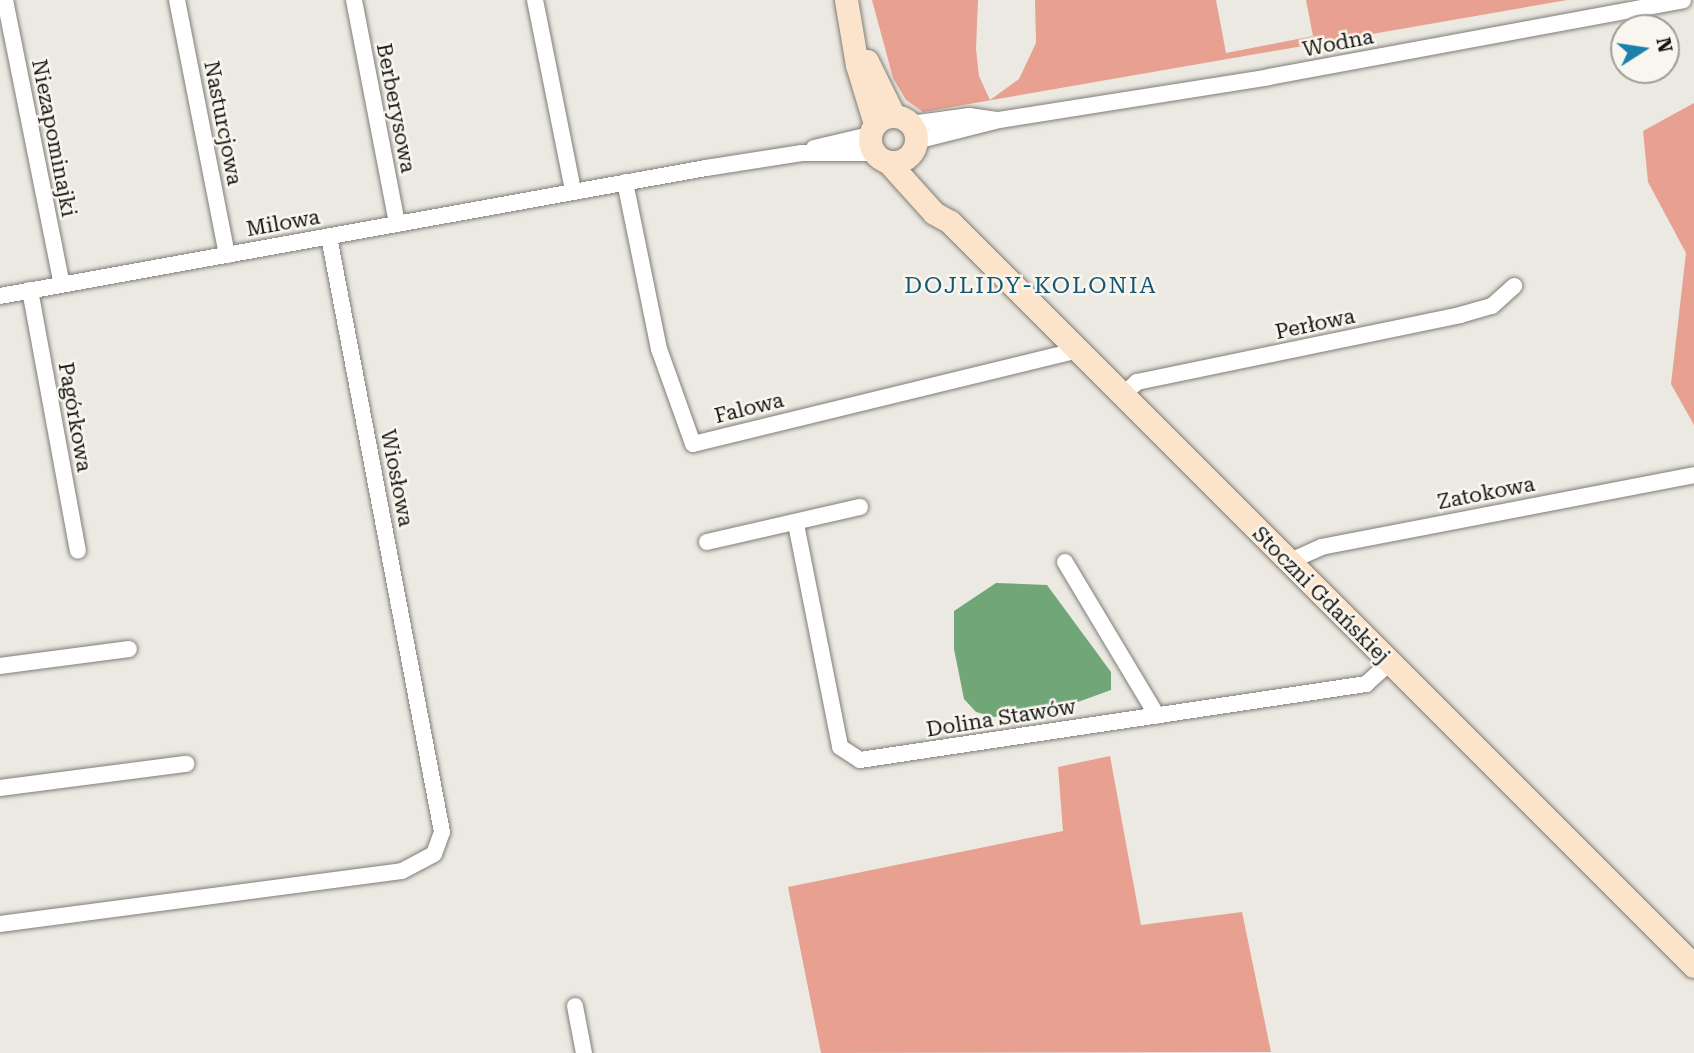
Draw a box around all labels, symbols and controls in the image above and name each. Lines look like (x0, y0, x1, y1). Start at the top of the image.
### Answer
north arrow (1610, 14, 1680, 84)
street label: Wodna (1300, 24, 1376, 62)
text: N (1651, 35, 1677, 54)
street label: Berberysowa (371, 41, 421, 175)
street label: Niezapominajki (26, 57, 82, 219)
street label: Nasturcjowa (199, 59, 247, 187)
street label: Milowa (244, 204, 322, 242)
district label: DOJLIDY-KOLONIA (906, 272, 1156, 300)
street label: Perłowa (1273, 303, 1357, 345)
street label: Pagórkowa (53, 360, 97, 474)
street label: Falowa (712, 387, 786, 429)
street label: Wiosłowa (375, 427, 419, 529)
street label: Zatokowa (1435, 471, 1537, 515)
street label: Stoczni Gdańskiej (1247, 521, 1395, 669)
street label: Dolina Stawów (924, 694, 1078, 742)

